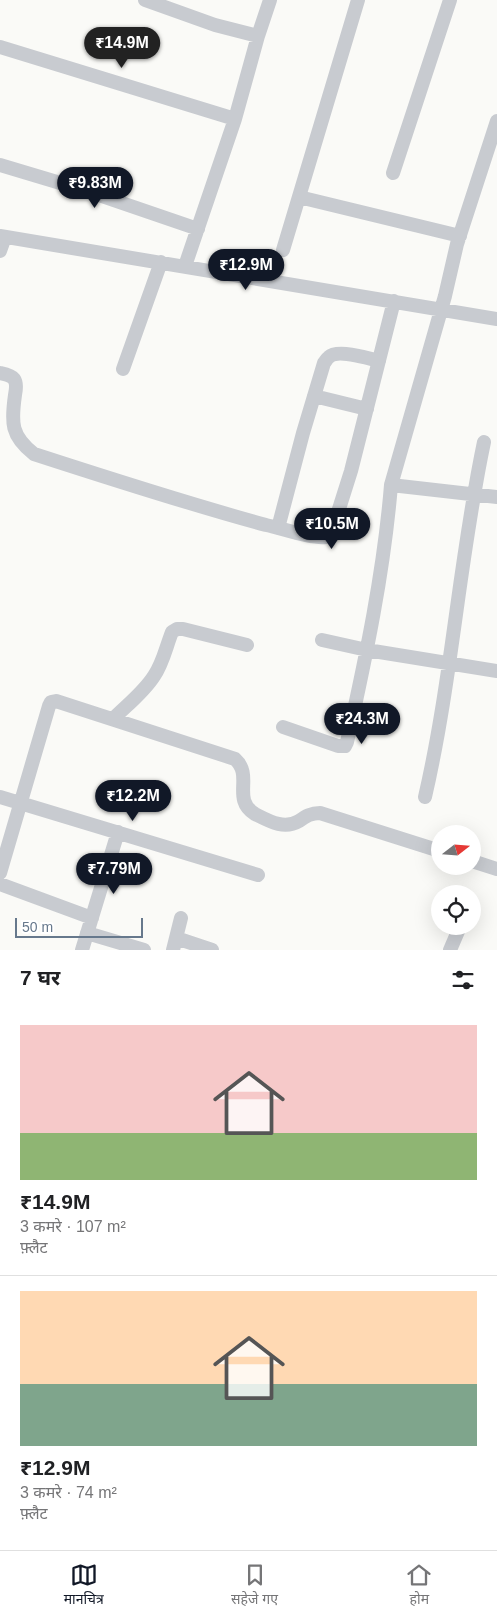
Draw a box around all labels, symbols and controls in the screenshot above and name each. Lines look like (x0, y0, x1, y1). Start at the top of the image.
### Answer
pin: ₹14.9M (81, 27, 163, 69)
text: ₹14.9M (95, 34, 149, 51)
pin: ₹9.83M (54, 166, 136, 209)
text: ₹9.83M (68, 174, 122, 191)
pin: ₹12.9M (205, 248, 287, 291)
text: ₹12.9M (219, 256, 273, 273)
pin: ₹10.5M (291, 508, 373, 550)
text: ₹10.5M (305, 515, 359, 532)
pin: ₹24.3M (321, 702, 403, 745)
text: ₹24.3M (335, 710, 389, 727)
pin: ₹12.2M (92, 780, 174, 822)
text: ₹12.2M (106, 787, 160, 804)
north arrow (431, 825, 481, 875)
map controls (431, 825, 481, 935)
pin: ₹7.79M (73, 852, 155, 895)
text: ₹7.79M (87, 860, 141, 877)
button: locate (431, 885, 481, 935)
scale bar (15, 915, 142, 938)
text: 50 m (22, 919, 53, 935)
text: 7 घर (20, 966, 60, 989)
icon: filters (449, 966, 477, 994)
icon: home (204, 1058, 294, 1148)
text: ₹14.9M (20, 1190, 90, 1213)
text: 3 कमरे · 107 m² (20, 1218, 126, 1235)
text: फ़्लैट (20, 1239, 48, 1256)
icon: home (204, 1323, 294, 1413)
text: ₹12.9M (20, 1456, 90, 1479)
text: 3 कमरे · 74 m² (20, 1484, 117, 1501)
text: फ़्लैट (20, 1505, 48, 1522)
tab: मानचित्र (64, 1561, 104, 1610)
tab: सहेजे गए (231, 1561, 278, 1610)
tab: होम (405, 1561, 433, 1610)

